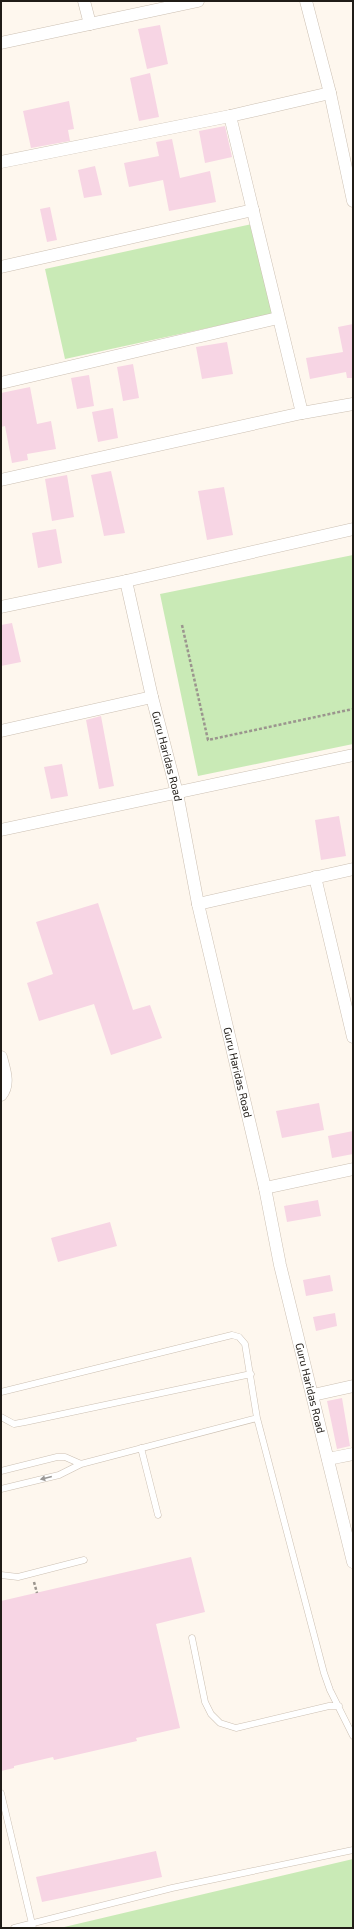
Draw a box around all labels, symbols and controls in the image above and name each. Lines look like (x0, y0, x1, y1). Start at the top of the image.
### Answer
street label: Guru Haridas Road (150, 710, 185, 802)
street label: Guru Haridas Road (221, 1026, 255, 1119)
street label: Guru Haridas Road (293, 1341, 328, 1434)
one-way arrow (40, 1476, 52, 1482)

